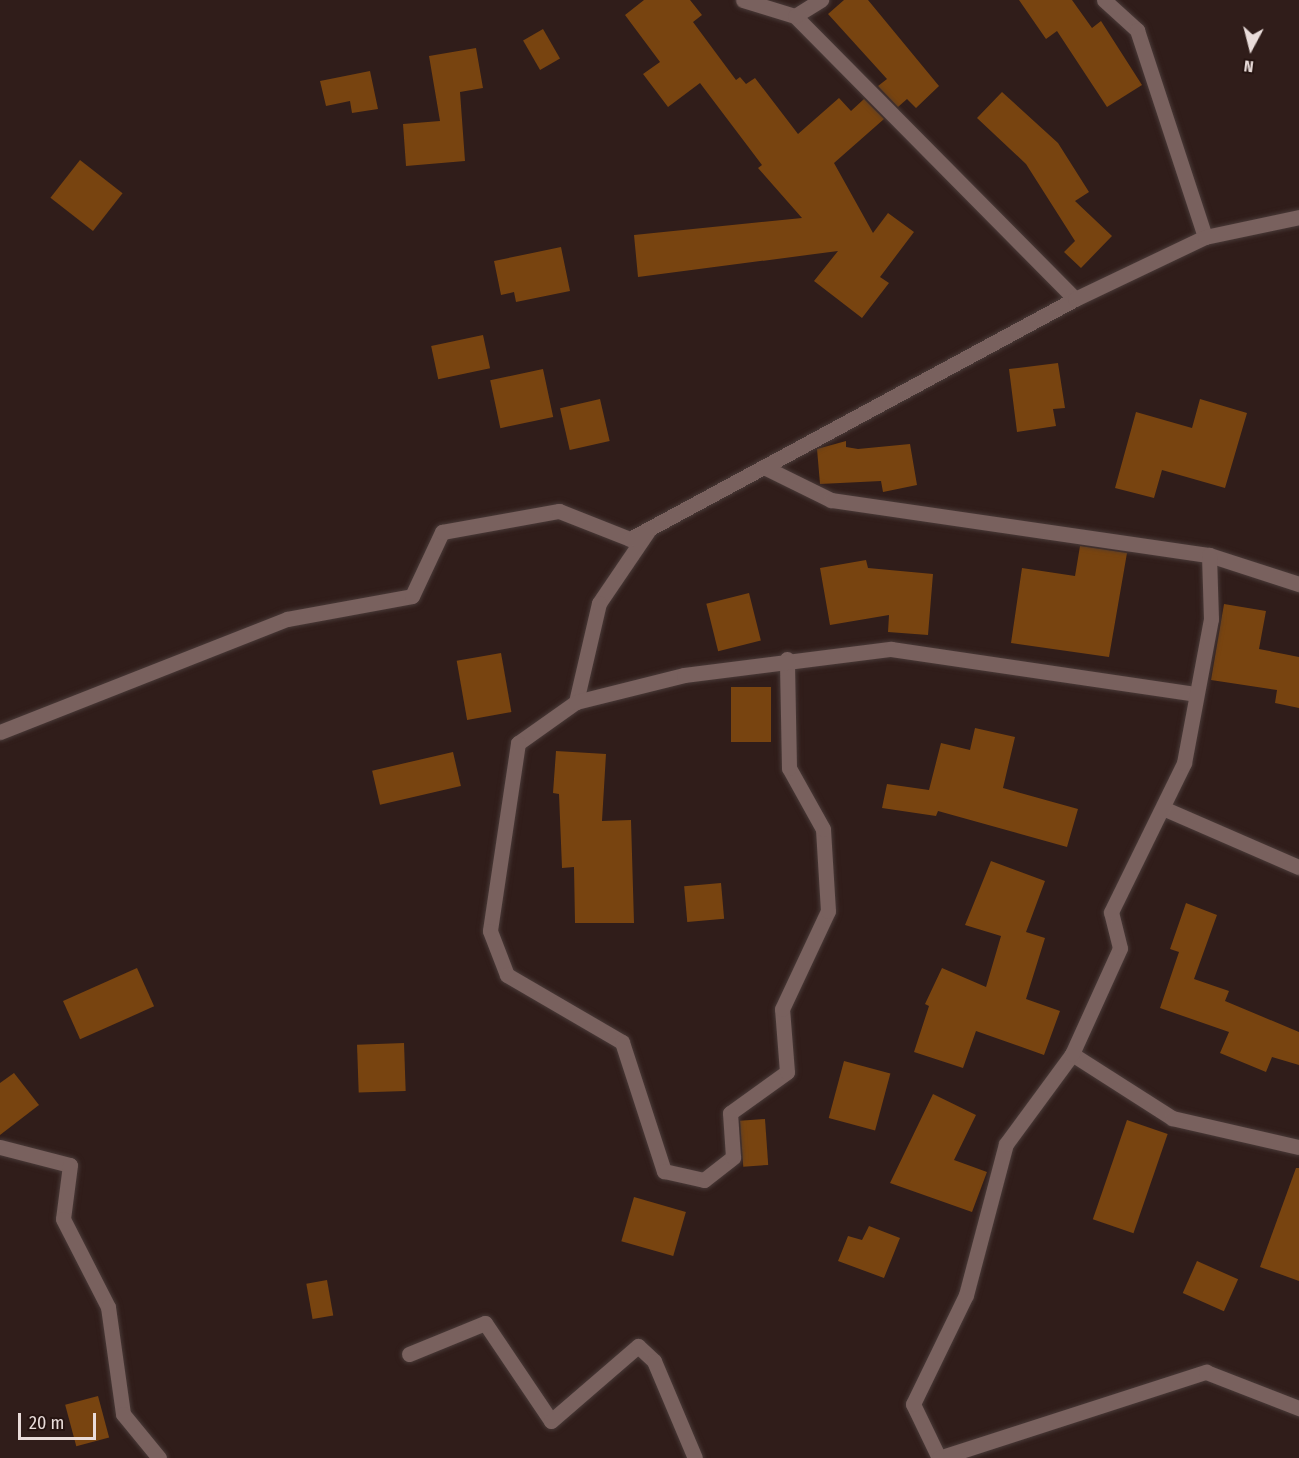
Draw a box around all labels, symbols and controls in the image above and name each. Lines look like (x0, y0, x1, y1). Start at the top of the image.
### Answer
north arrow (1221, 18, 1281, 78)
text: N (1243, 56, 1255, 76)
scale bar (21, 1401, 99, 1439)
text: 20 m (29, 1412, 64, 1434)

